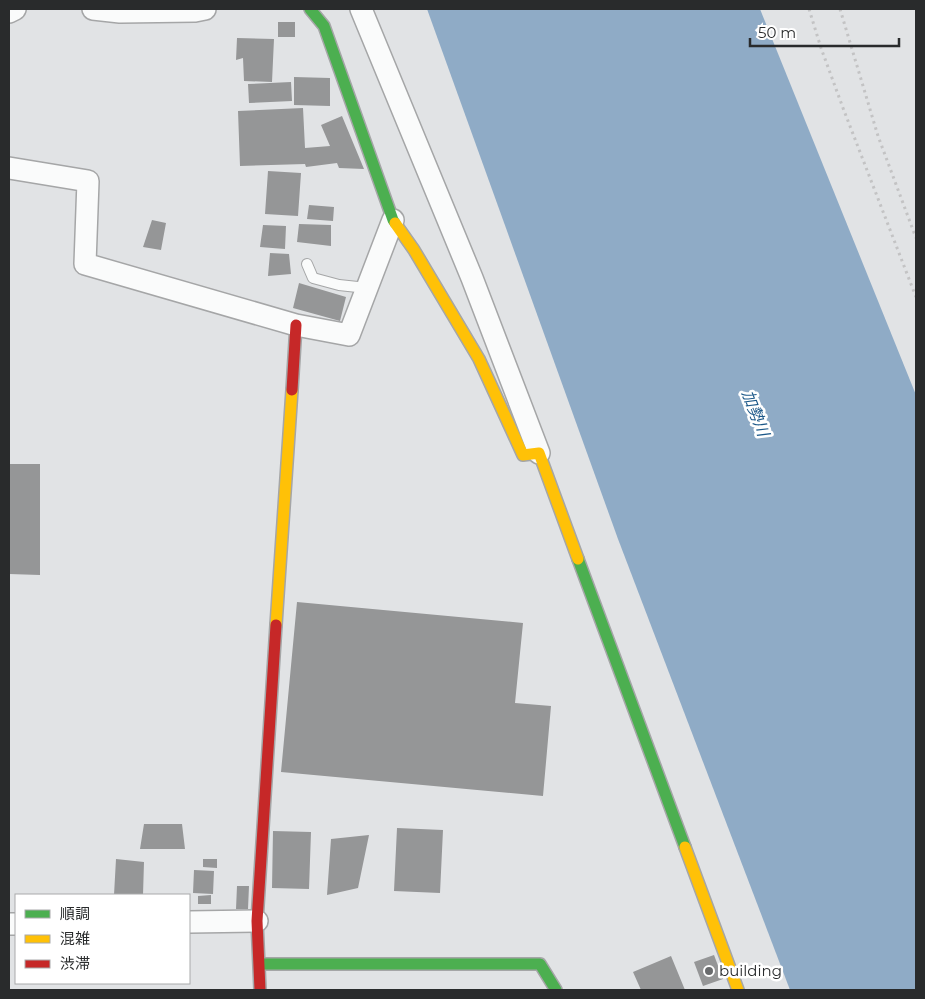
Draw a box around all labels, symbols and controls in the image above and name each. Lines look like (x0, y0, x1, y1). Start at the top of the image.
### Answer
scale bar (750, 15, 899, 47)
text: 50 m (758, 23, 796, 42)
water label: 加勢川 (738, 387, 774, 441)
legend (15, 894, 190, 984)
text: 順調 (60, 904, 90, 923)
text: 混雑 (60, 929, 90, 948)
text: 渋滞 (60, 954, 90, 973)
place label: building (719, 961, 782, 980)
marker: building (703, 965, 715, 977)

